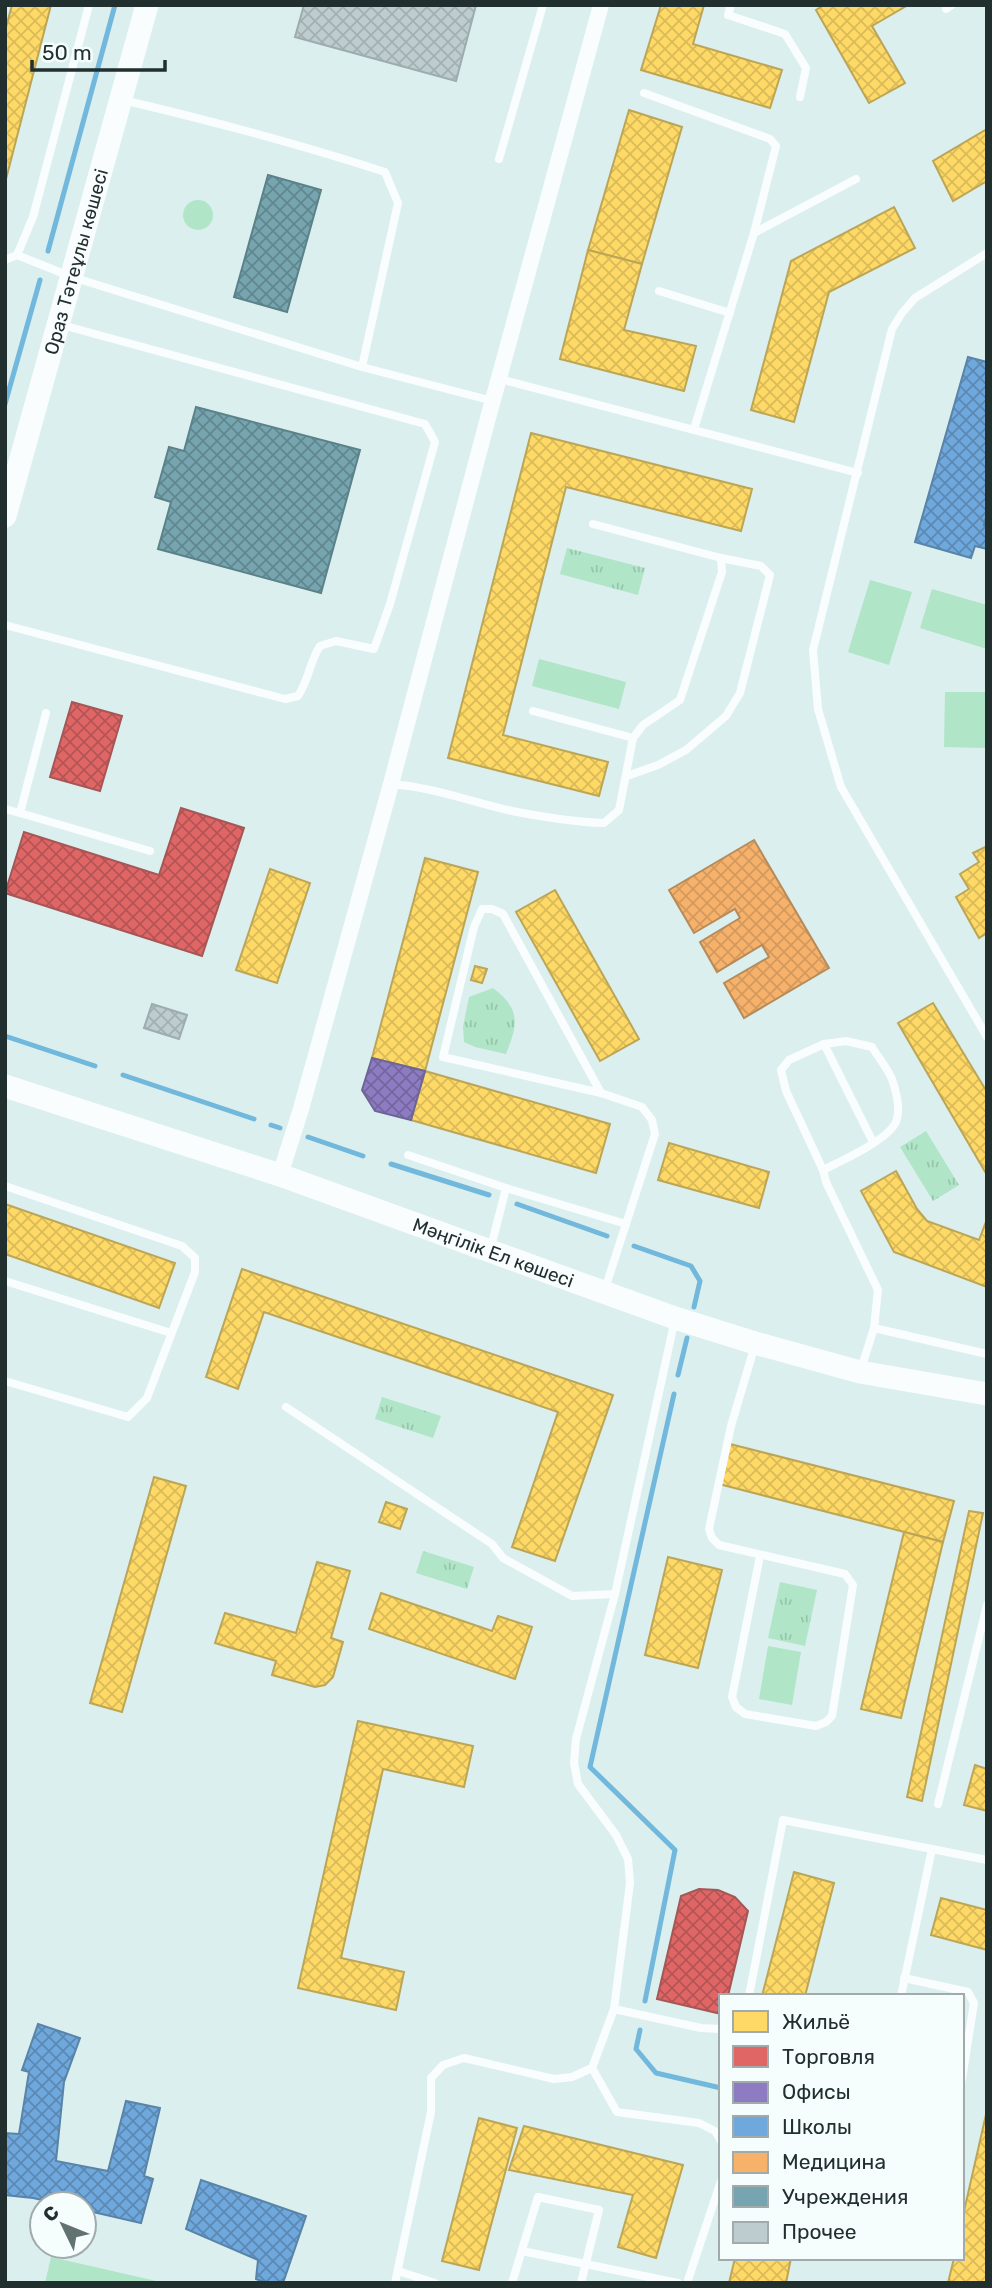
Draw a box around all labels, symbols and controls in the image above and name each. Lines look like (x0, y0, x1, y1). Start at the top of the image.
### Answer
scale bar (32, 28, 164, 72)
text: 50 m (42, 40, 92, 65)
street label: Ораз Тәтеұлы көшесі (39, 166, 112, 357)
street label: Мәңгілік Ел көшесі (410, 1213, 577, 1292)
legend (719, 1994, 964, 2260)
text: Жильё (782, 2009, 850, 2034)
text: Торговля (782, 2044, 875, 2069)
text: Офисы (782, 2079, 851, 2104)
text: Школы (782, 2114, 852, 2139)
text: Медицина (782, 2149, 886, 2174)
text: Учреждения (782, 2184, 908, 2209)
north arrow (28, 2190, 98, 2260)
text: С (38, 2201, 64, 2226)
text: Прочее (782, 2219, 857, 2244)

